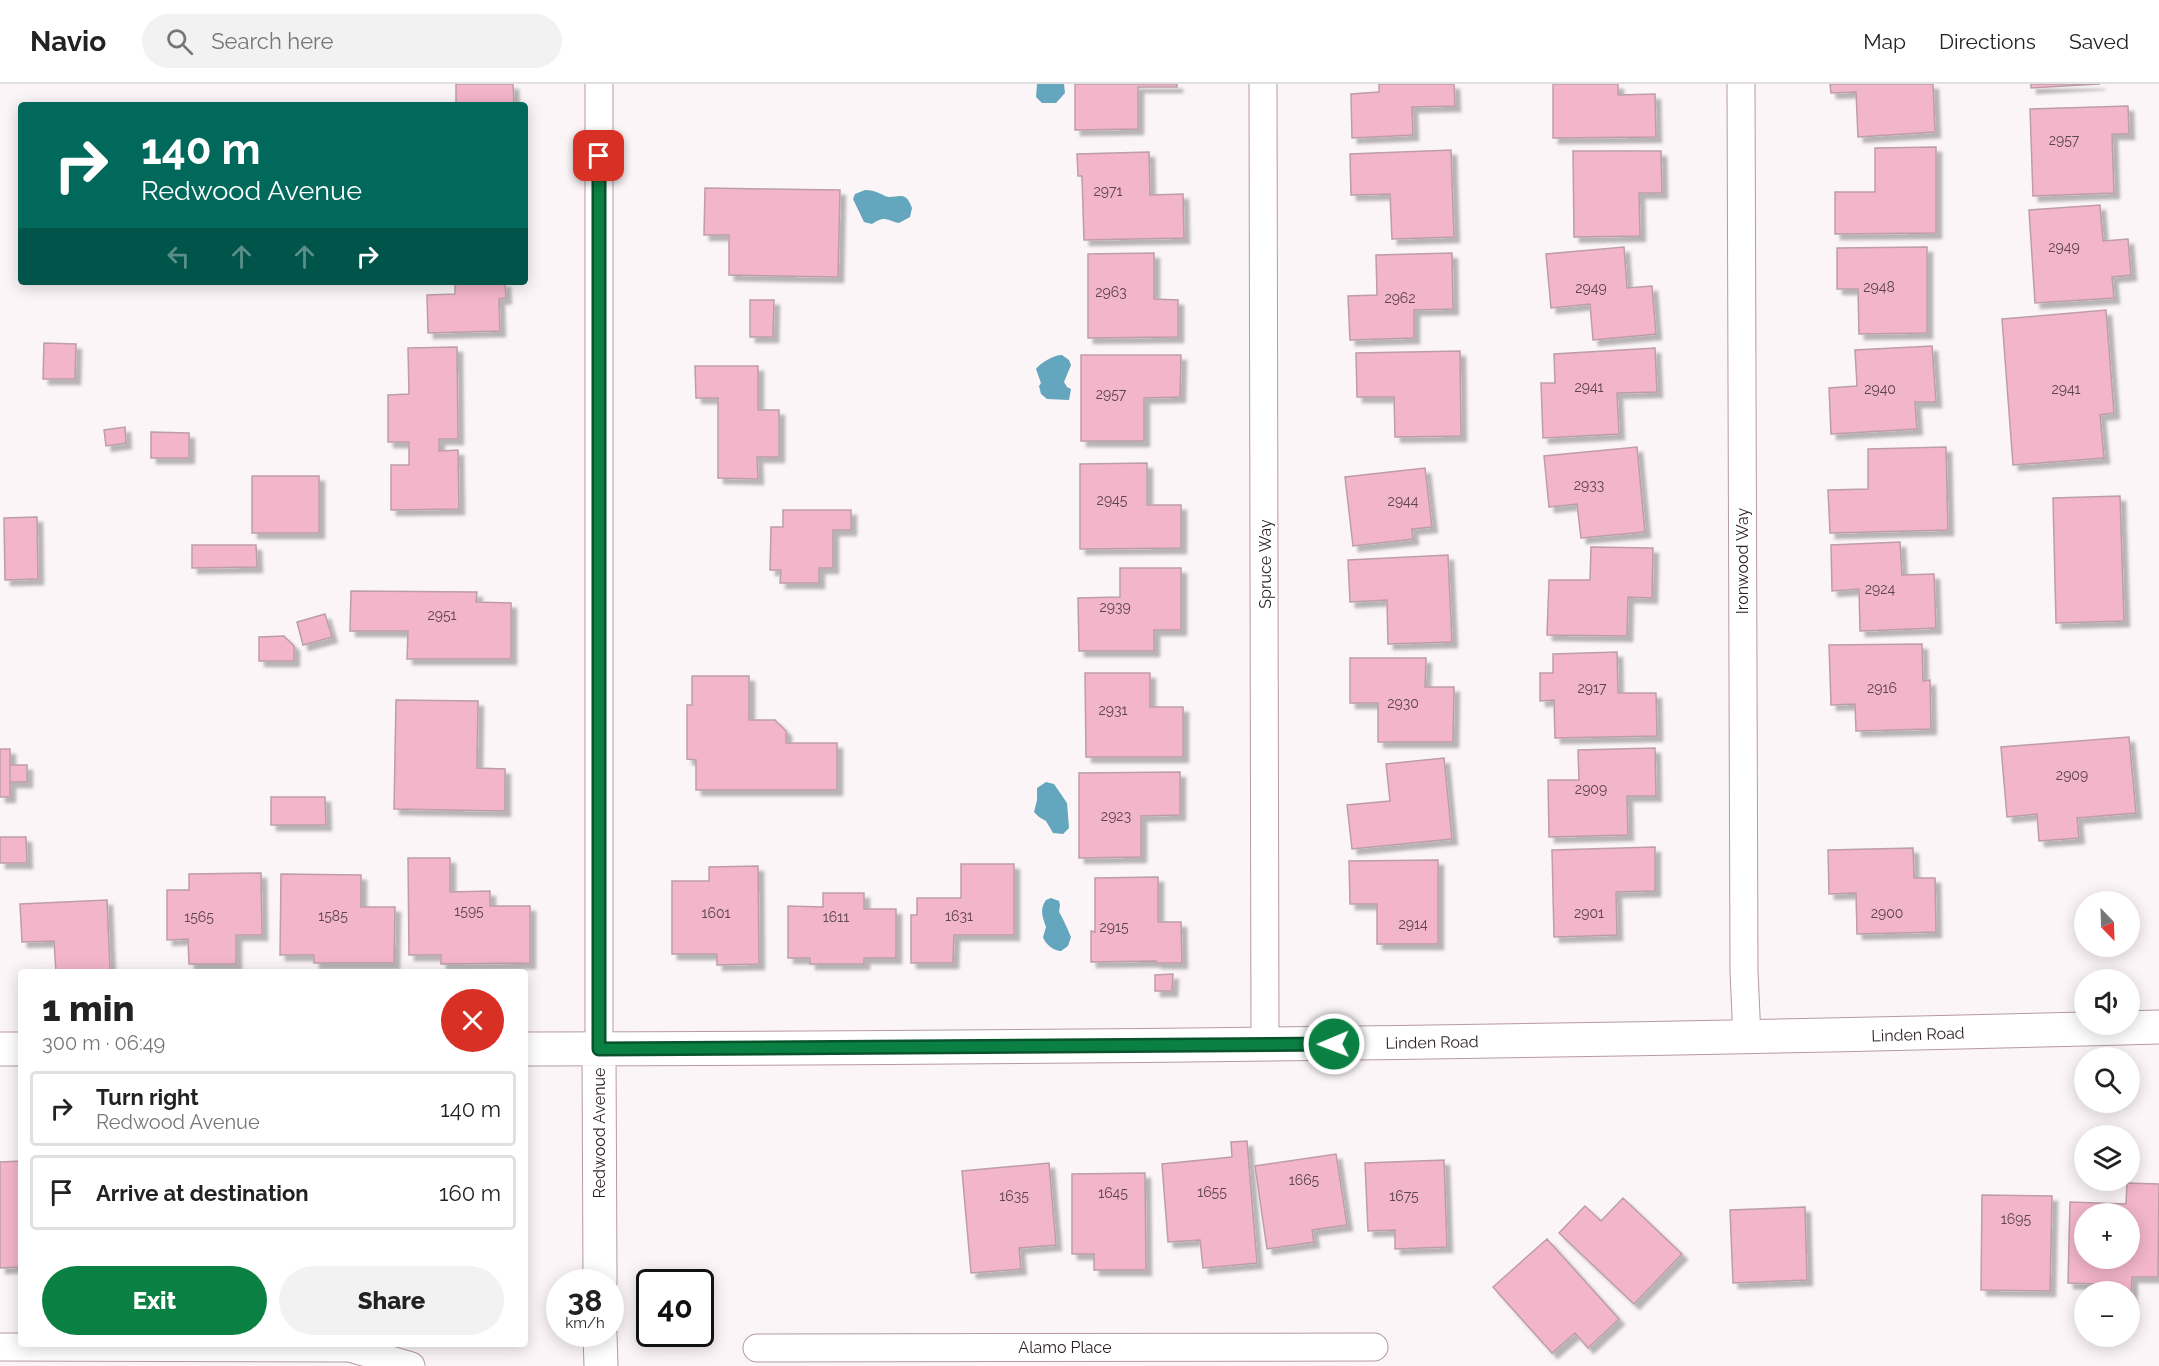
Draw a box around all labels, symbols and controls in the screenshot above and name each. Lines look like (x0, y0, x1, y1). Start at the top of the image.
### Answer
search box (142, 14, 562, 68)
text: Navio (30, 25, 106, 58)
icon: search (163, 25, 196, 58)
text: Search here (211, 28, 333, 54)
text: Map (1863, 29, 1906, 54)
text: Directions (1939, 29, 2036, 54)
text: Saved (2069, 29, 2129, 54)
text: 140 m (141, 125, 261, 174)
icon: right (42, 126, 120, 204)
pin (573, 130, 624, 181)
house number: 2957 (2049, 132, 2080, 148)
icon: arrive (582, 139, 615, 172)
text: Redwood Avenue (141, 175, 362, 206)
house number: 2971 (1094, 183, 1122, 199)
house number: 2949 (2048, 239, 2080, 255)
icon: left (162, 240, 195, 273)
icon: ahead (225, 240, 258, 273)
icon: ahead (288, 240, 321, 273)
icon: right (351, 240, 384, 273)
house number: 2948 (1863, 279, 1895, 295)
house number: 2949 (1575, 280, 1607, 296)
house number: 2963 (1095, 284, 1127, 300)
house number: 2962 (1384, 290, 1416, 306)
house number: 2941 (1574, 379, 1604, 395)
house number: 2940 (1864, 381, 1896, 397)
house number: 2941 (2051, 381, 2081, 397)
house number: 2957 (1096, 386, 1127, 402)
house number: 2933 (1574, 477, 1604, 493)
house number: 2945 (1097, 492, 1128, 508)
house number: 2944 (1388, 493, 1419, 509)
street label: Ironwood Way (1733, 508, 1752, 614)
street label: Spruce Way (1256, 519, 1275, 609)
house number: 2924 (1865, 581, 1896, 597)
house number: 2939 (1099, 599, 1131, 615)
house number: 2951 (427, 607, 457, 623)
house number: 2917 (1578, 680, 1607, 696)
house number: 2916 (1867, 680, 1897, 696)
house number: 2930 (1387, 695, 1419, 711)
house number: 2931 (1099, 702, 1127, 718)
house number: 2909 (2056, 767, 2088, 783)
house number: 2909 (1575, 781, 1607, 797)
house number: 2923 (1101, 808, 1131, 824)
north arrow (2074, 891, 2140, 957)
map controls (2074, 891, 2140, 1347)
house number: 1595 (454, 903, 484, 919)
house number: 1601 (702, 905, 731, 921)
house number: 2901 (1574, 905, 1604, 921)
house number: 2900 (1871, 905, 1903, 921)
house number: 1585 (318, 908, 348, 924)
house number: 1631 (945, 908, 973, 924)
house number: 1565 (184, 909, 214, 925)
house number: 1611 (823, 909, 849, 925)
house number: 2914 (1398, 916, 1428, 932)
house number: 2915 (1099, 919, 1129, 935)
button: sound (2074, 969, 2140, 1035)
text: 1 min (42, 987, 134, 1029)
button: close (441, 989, 504, 1052)
position arrow (1302, 1012, 1366, 1076)
street label: Linden Road (1871, 1023, 1965, 1046)
text: 300 m · 06:49 (42, 1031, 165, 1055)
street label: Linden Road (1385, 1032, 1479, 1053)
button: search (2074, 1047, 2140, 1113)
street label: Redwood Avenue (590, 1068, 609, 1198)
text: Turn right (96, 1084, 199, 1110)
icon: right (45, 1092, 78, 1125)
text: 140 m (440, 1096, 501, 1122)
text: Redwood Avenue (96, 1110, 260, 1134)
button: layers (2074, 1125, 2140, 1191)
house number: 1665 (1289, 1172, 1320, 1188)
icon: arrive (45, 1176, 78, 1209)
text: Arrive at destination (96, 1180, 309, 1206)
text: 160 m (439, 1180, 501, 1206)
house number: 1655 (1197, 1184, 1227, 1200)
house number: 1645 (1098, 1185, 1128, 1201)
house number: 1635 (999, 1188, 1029, 1204)
house number: 1675 (1389, 1188, 1419, 1204)
button: + (2074, 1203, 2140, 1269)
house number: 1695 (2001, 1211, 2031, 1227)
button: Exit (42, 1266, 267, 1335)
button: Share (279, 1266, 504, 1335)
speed limit sign: 40 (636, 1269, 714, 1347)
button: − (2074, 1281, 2140, 1347)
text: 38 (568, 1283, 602, 1318)
text: km/h (565, 1314, 605, 1332)
street label: Alamo Place (1018, 1338, 1112, 1357)

